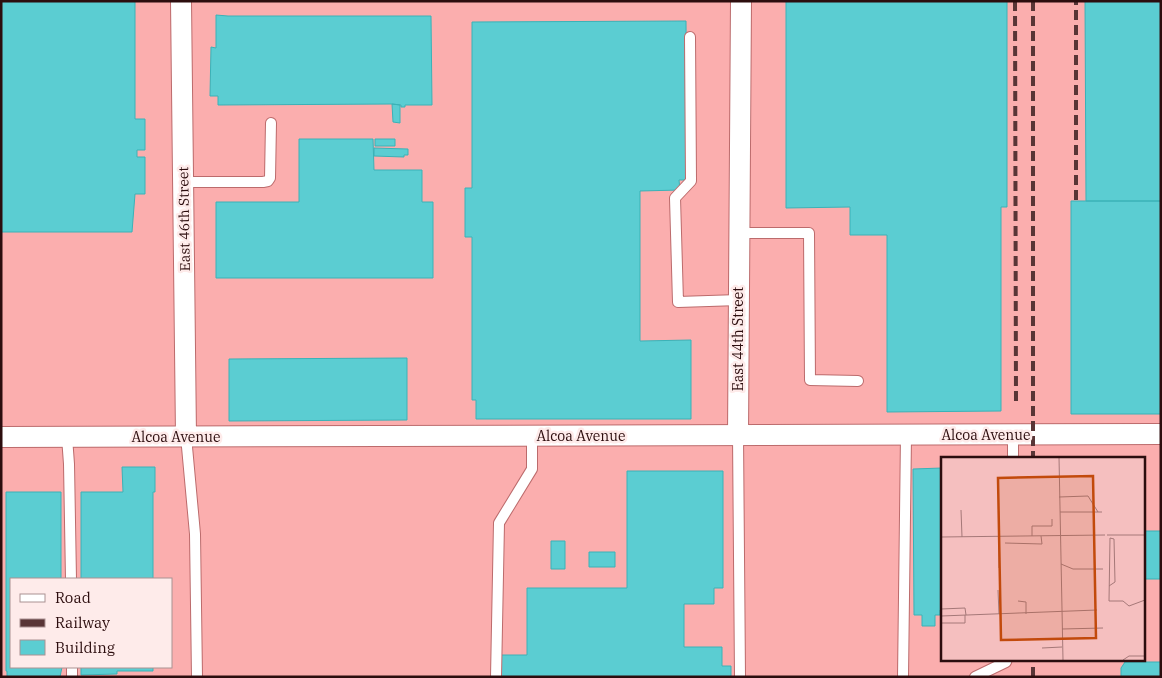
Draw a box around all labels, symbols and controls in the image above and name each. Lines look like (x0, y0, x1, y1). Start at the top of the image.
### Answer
street label: East 46th Street (174, 166, 194, 271)
street label: East 44th Street (729, 287, 747, 391)
street label: Alcoa Avenue (942, 426, 1030, 444)
street label: Alcoa Avenue (537, 427, 625, 445)
street label: Alcoa Avenue (132, 428, 220, 446)
inset map (941, 457, 1144, 660)
legend (10, 578, 172, 668)
text: Road (55, 588, 91, 607)
text: Railway (55, 613, 110, 632)
text: Building (55, 638, 115, 657)

